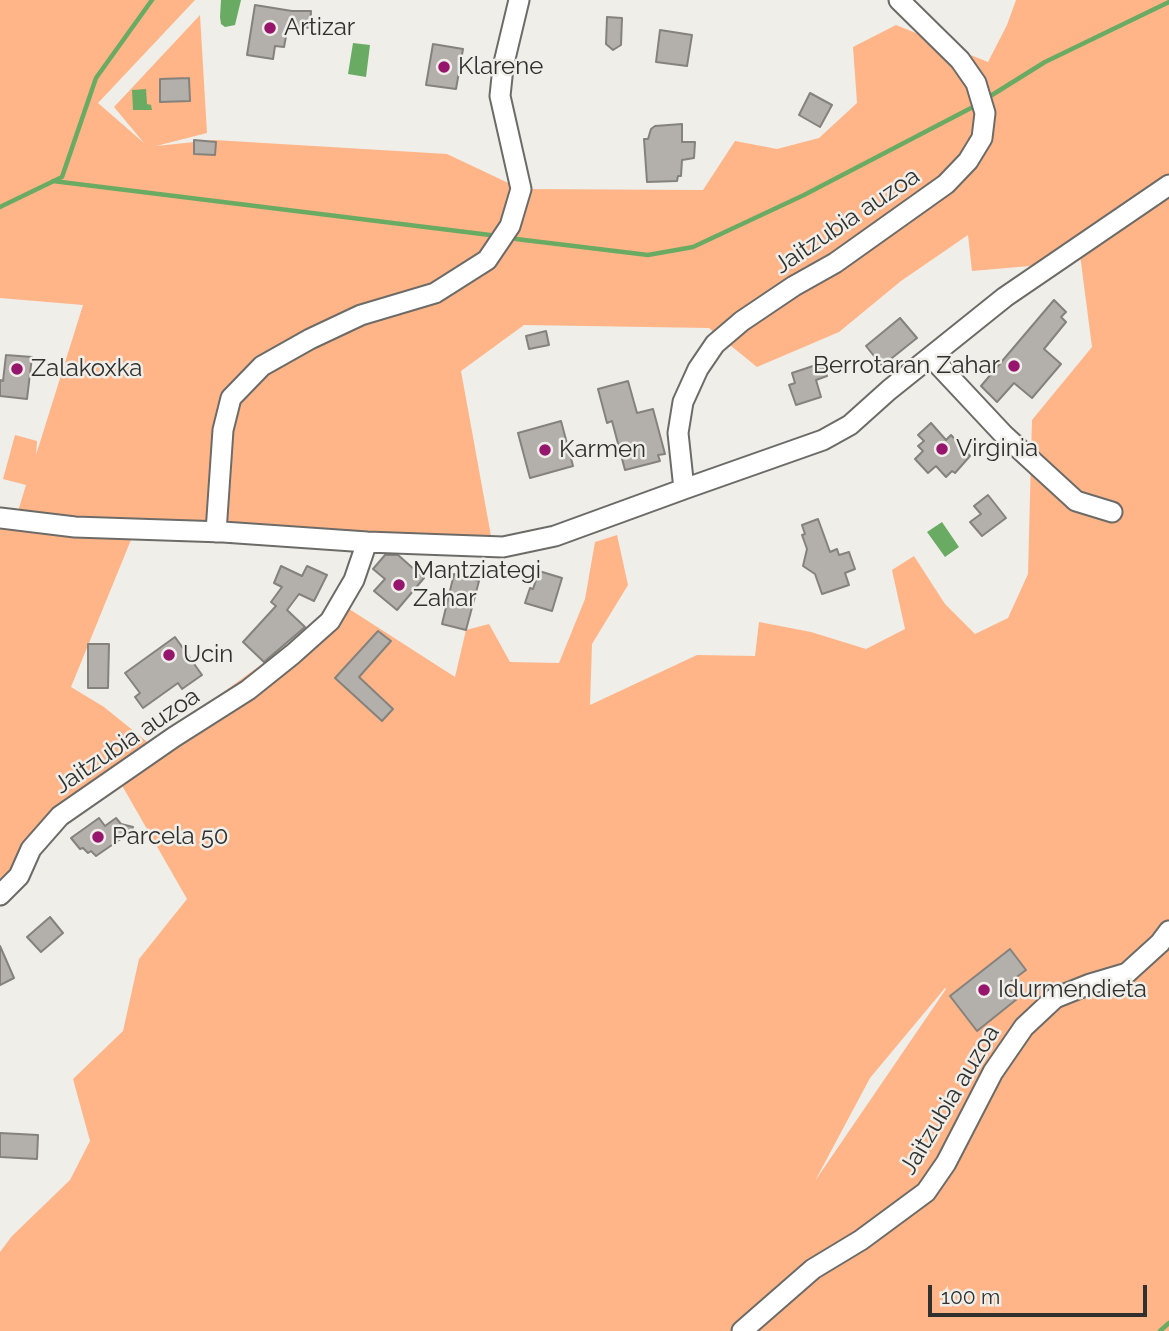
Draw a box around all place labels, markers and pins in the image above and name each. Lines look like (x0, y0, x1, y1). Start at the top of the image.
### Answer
place label: Artizar (284, 14, 355, 42)
marker: Artizar (262, 20, 278, 36)
place label: Klarene (458, 53, 543, 81)
marker: Klarene (436, 59, 452, 75)
place label: Berrotaran Zahar (813, 352, 1000, 380)
place label: Zalakoxka (31, 355, 142, 383)
marker: Berrotaran Zahar (1006, 358, 1022, 374)
marker: Zalakoxka (9, 361, 25, 377)
place label: Virginia (956, 435, 1038, 463)
place label: Karmen (559, 436, 646, 464)
marker: Virginia (934, 441, 950, 457)
marker: Karmen (537, 442, 553, 458)
place label: Mantziategi Zahar (413, 557, 541, 613)
marker: Mantziategi Zahar (391, 577, 407, 593)
place label: Ucin (183, 641, 233, 669)
marker: Ucin (161, 647, 177, 663)
place label: Parcela 50 (112, 823, 229, 851)
marker: Parcela 50 (90, 829, 106, 845)
place label: Idurmendieta (998, 976, 1147, 1004)
marker: Idurmendieta (976, 982, 992, 998)

